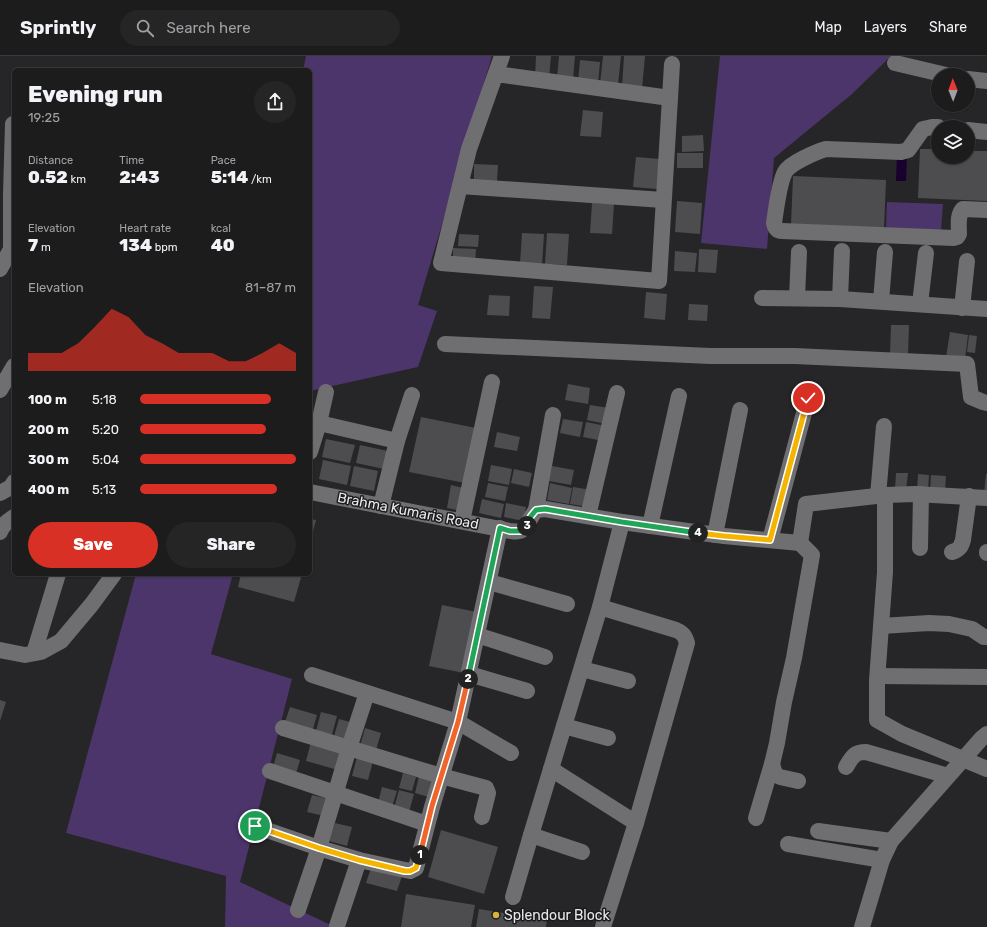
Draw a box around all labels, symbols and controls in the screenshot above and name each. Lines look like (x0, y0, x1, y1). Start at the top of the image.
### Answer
search box (120, 10, 400, 46)
text: Sprintly (20, 16, 96, 39)
icon: search (134, 17, 156, 39)
text: Search here (166, 19, 251, 37)
text: Map (815, 19, 842, 36)
text: Layers (864, 19, 907, 36)
text: Share (929, 19, 967, 36)
north arrow (931, 68, 975, 112)
map controls (931, 68, 975, 164)
text: Evening run (28, 81, 163, 108)
button: share (254, 81, 296, 123)
text: 19:25 (28, 110, 60, 125)
button: layers (931, 120, 975, 164)
text: Distance (28, 154, 73, 167)
text: Time (119, 154, 144, 167)
text: Pace (211, 154, 236, 167)
text: 0.52 (28, 167, 68, 187)
text: 2:43 (119, 167, 160, 187)
text: 5:14 (211, 167, 248, 187)
text: km (68, 173, 86, 186)
text: /km (248, 173, 272, 186)
text: Elevation (28, 222, 75, 235)
text: Heart rate (119, 222, 171, 235)
text: kcal (211, 222, 231, 235)
text: 7 (28, 235, 38, 255)
text: 134 (119, 235, 152, 255)
text: 40 (211, 235, 235, 255)
text: m (38, 241, 51, 254)
text: bpm (152, 241, 178, 254)
text: Elevation (28, 280, 84, 295)
text: 81–87 m (245, 280, 296, 295)
pin (791, 381, 825, 415)
icon: check (797, 387, 819, 409)
text: 100 m (28, 392, 67, 407)
text: 5:18 (92, 392, 117, 407)
text: 200 m (28, 422, 69, 437)
text: 5:20 (92, 422, 119, 437)
text: 300 m (28, 452, 69, 467)
text: 5:04 (92, 452, 119, 467)
text: 400 m (28, 482, 69, 497)
text: 5:13 (92, 482, 116, 497)
street label: Brahma Kumaris Road (336, 489, 480, 533)
pin: 3 (517, 516, 537, 536)
text: 3 (523, 519, 531, 532)
button: Save (28, 522, 158, 568)
button: Share (166, 522, 296, 568)
pin: 4 (688, 523, 708, 543)
text: 4 (694, 526, 702, 539)
pin: 2 (458, 669, 478, 689)
text: 2 (464, 672, 472, 685)
pin (238, 809, 272, 843)
icon: arrive (244, 815, 266, 837)
pin: 1 (410, 845, 430, 865)
text: 1 (417, 848, 423, 861)
place label: Splendour Block (504, 907, 611, 924)
marker: Splendour Block (491, 910, 501, 920)

